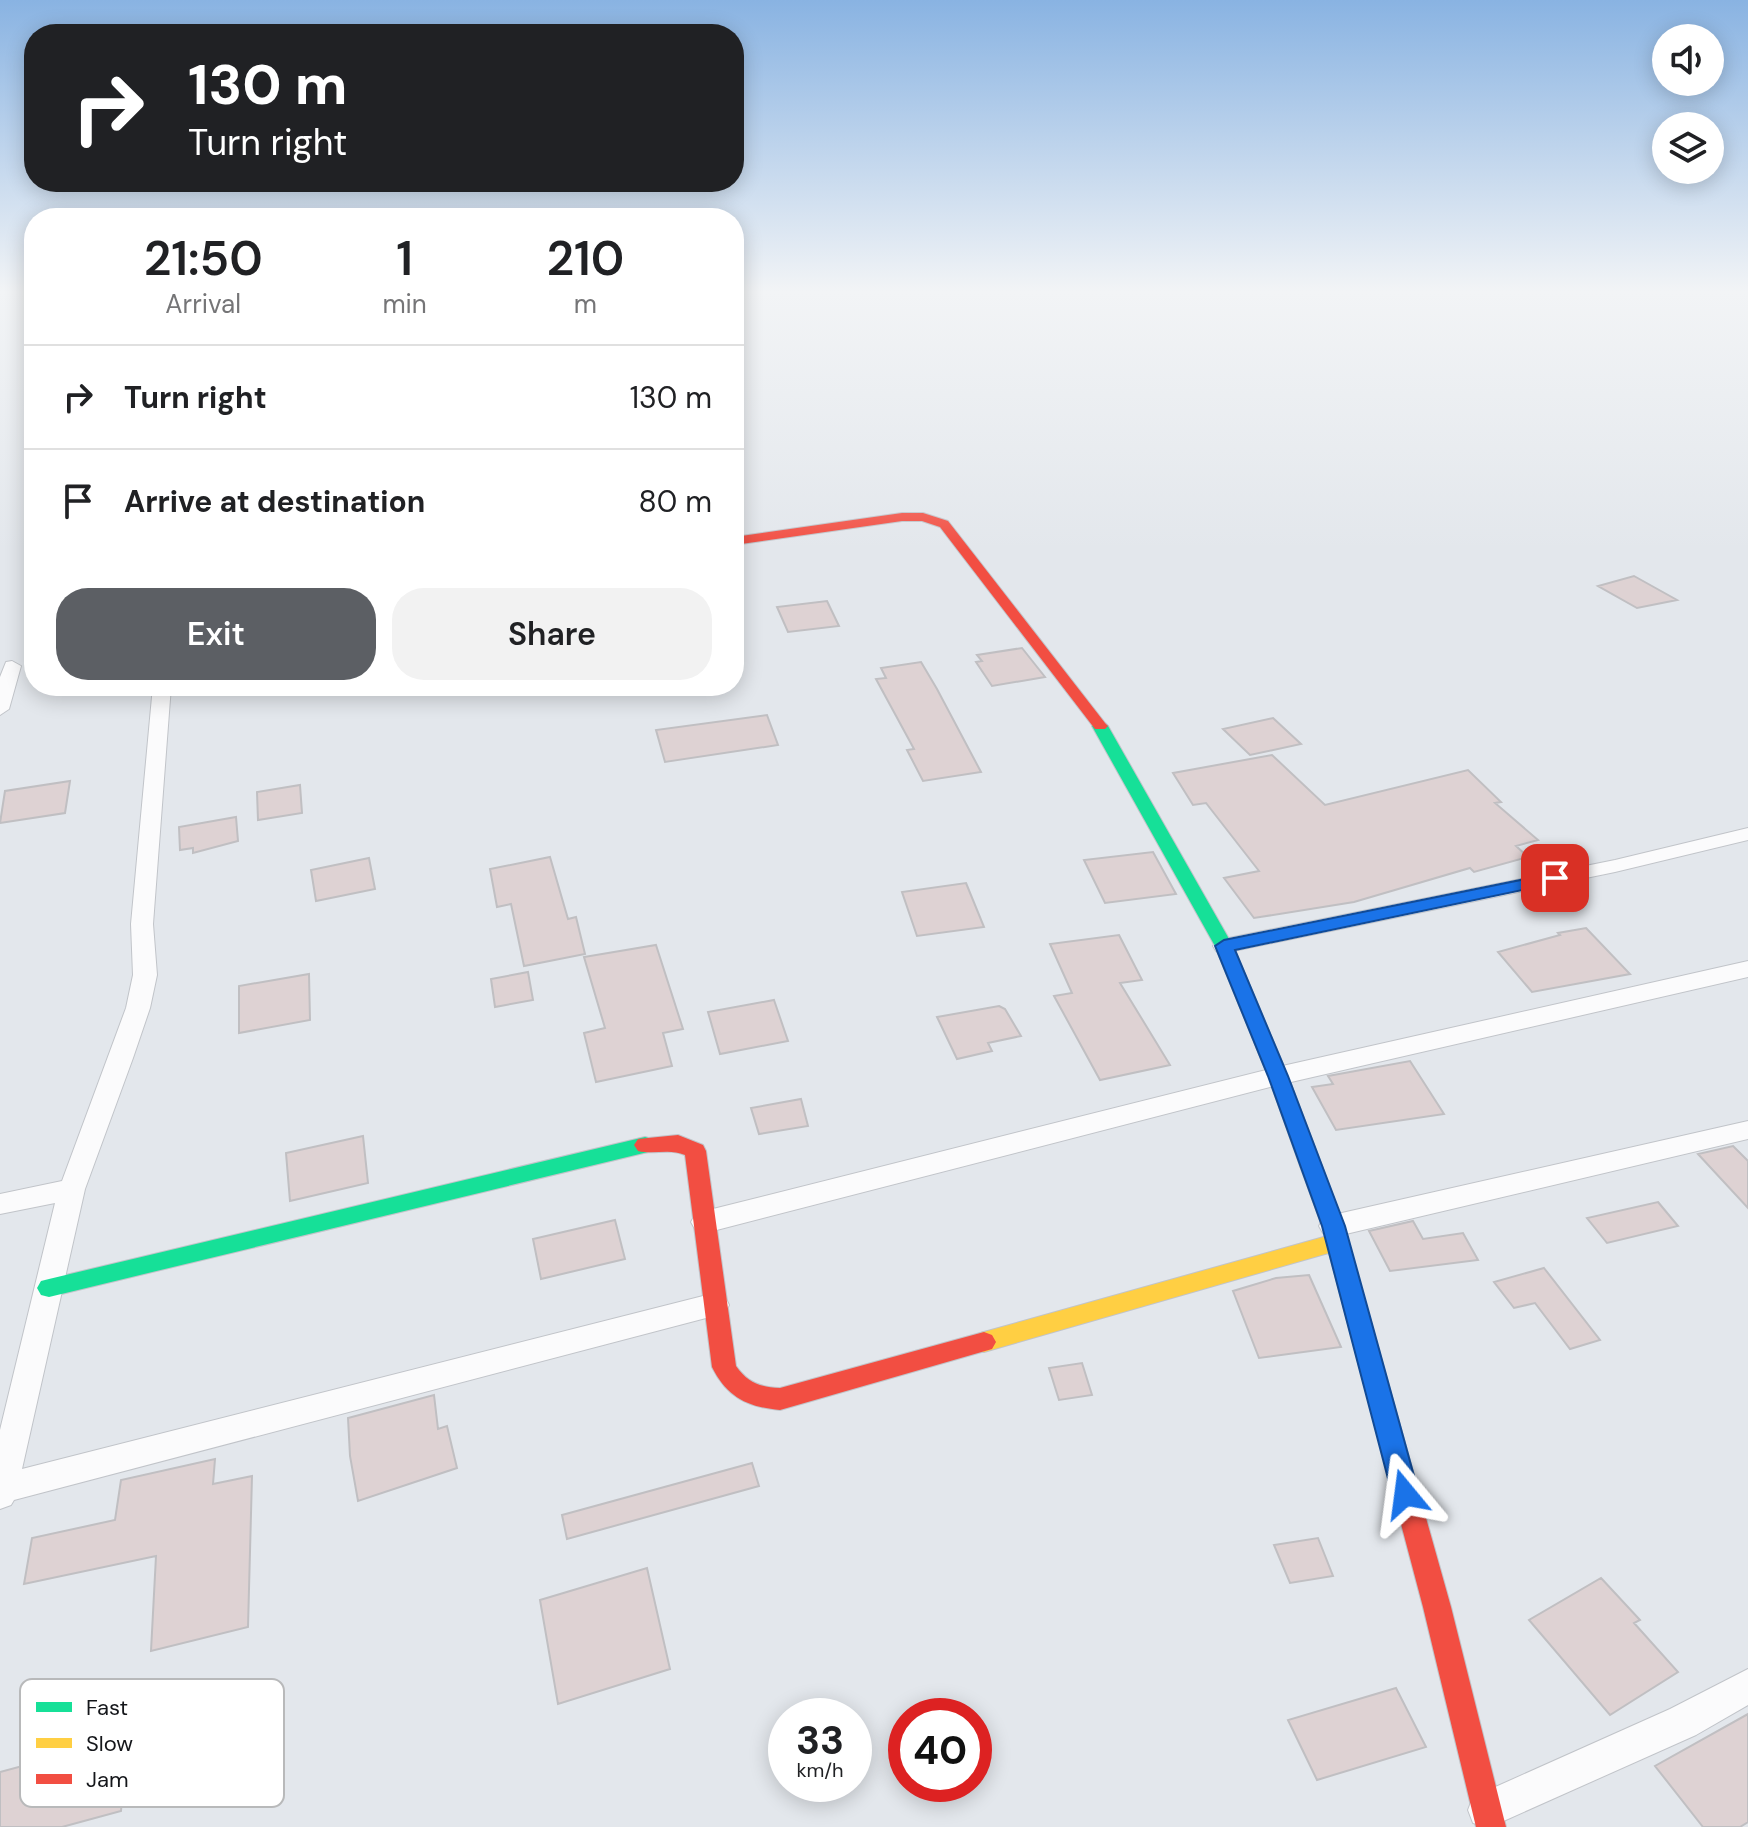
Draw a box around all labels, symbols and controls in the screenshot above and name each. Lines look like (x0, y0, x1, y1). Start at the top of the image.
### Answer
map controls (1652, 24, 1724, 184)
button: sound (1652, 24, 1724, 96)
text: 130 m (188, 48, 347, 121)
icon: right (56, 56, 160, 160)
button: layers (1652, 112, 1724, 184)
text: Turn right (188, 119, 347, 166)
text: 21:50 (144, 227, 263, 290)
text: 1 (396, 227, 413, 290)
text: 210 (546, 227, 624, 290)
text: Arrival (165, 287, 241, 321)
text: min (382, 287, 427, 321)
text: m (574, 287, 597, 321)
icon: right (56, 375, 100, 419)
text: Turn right (124, 378, 267, 417)
text: 130 m (630, 378, 712, 417)
icon: arrive (56, 479, 100, 523)
text: Arrive at destination (124, 482, 425, 521)
text: 80 m (639, 482, 712, 521)
button: Exit (56, 588, 376, 680)
button: Share (392, 588, 712, 680)
pin (1521, 844, 1589, 912)
icon: arrive (1533, 856, 1577, 900)
position arrow (1363, 1452, 1447, 1536)
legend (20, 1679, 284, 1807)
text: Fast (86, 1693, 128, 1722)
speed limit sign: 40 (888, 1698, 992, 1802)
text: 33 (796, 1714, 844, 1766)
text: Slow (86, 1729, 133, 1758)
text: km/h (796, 1757, 844, 1783)
text: Jam (86, 1765, 129, 1794)

